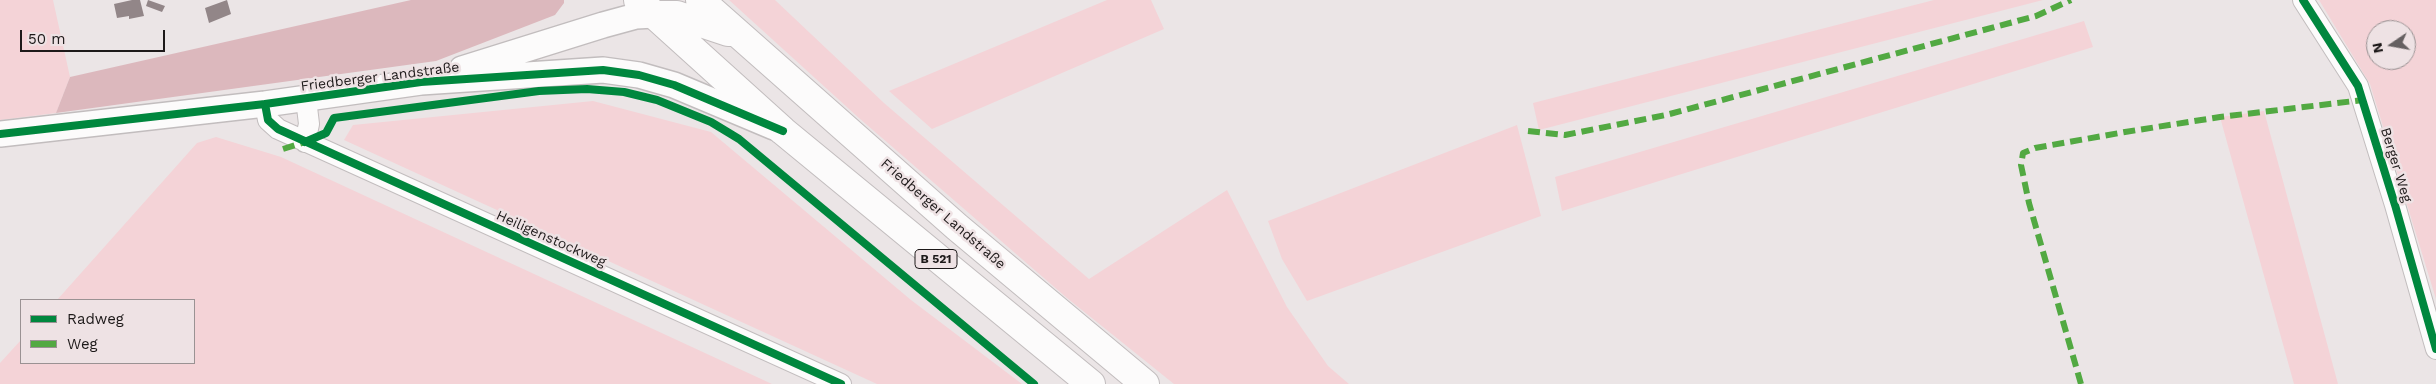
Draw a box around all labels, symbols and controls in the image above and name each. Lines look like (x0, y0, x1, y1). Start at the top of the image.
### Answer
scale bar (22, 20, 168, 52)
north arrow (2366, 20, 2416, 70)
text: 50 m (28, 30, 65, 48)
text: N (2368, 41, 2386, 55)
street label: Friedberger Landstraße (300, 59, 460, 95)
street label: Berger Weg (2377, 126, 2415, 204)
street label: Friedberger Landstraße (877, 155, 1009, 273)
street label: Heiligenstockweg (493, 207, 609, 271)
road number: B 521 (915, 250, 957, 268)
legend (20, 299, 195, 364)
text: Radweg (67, 310, 124, 328)
text: Weg (67, 335, 98, 353)

